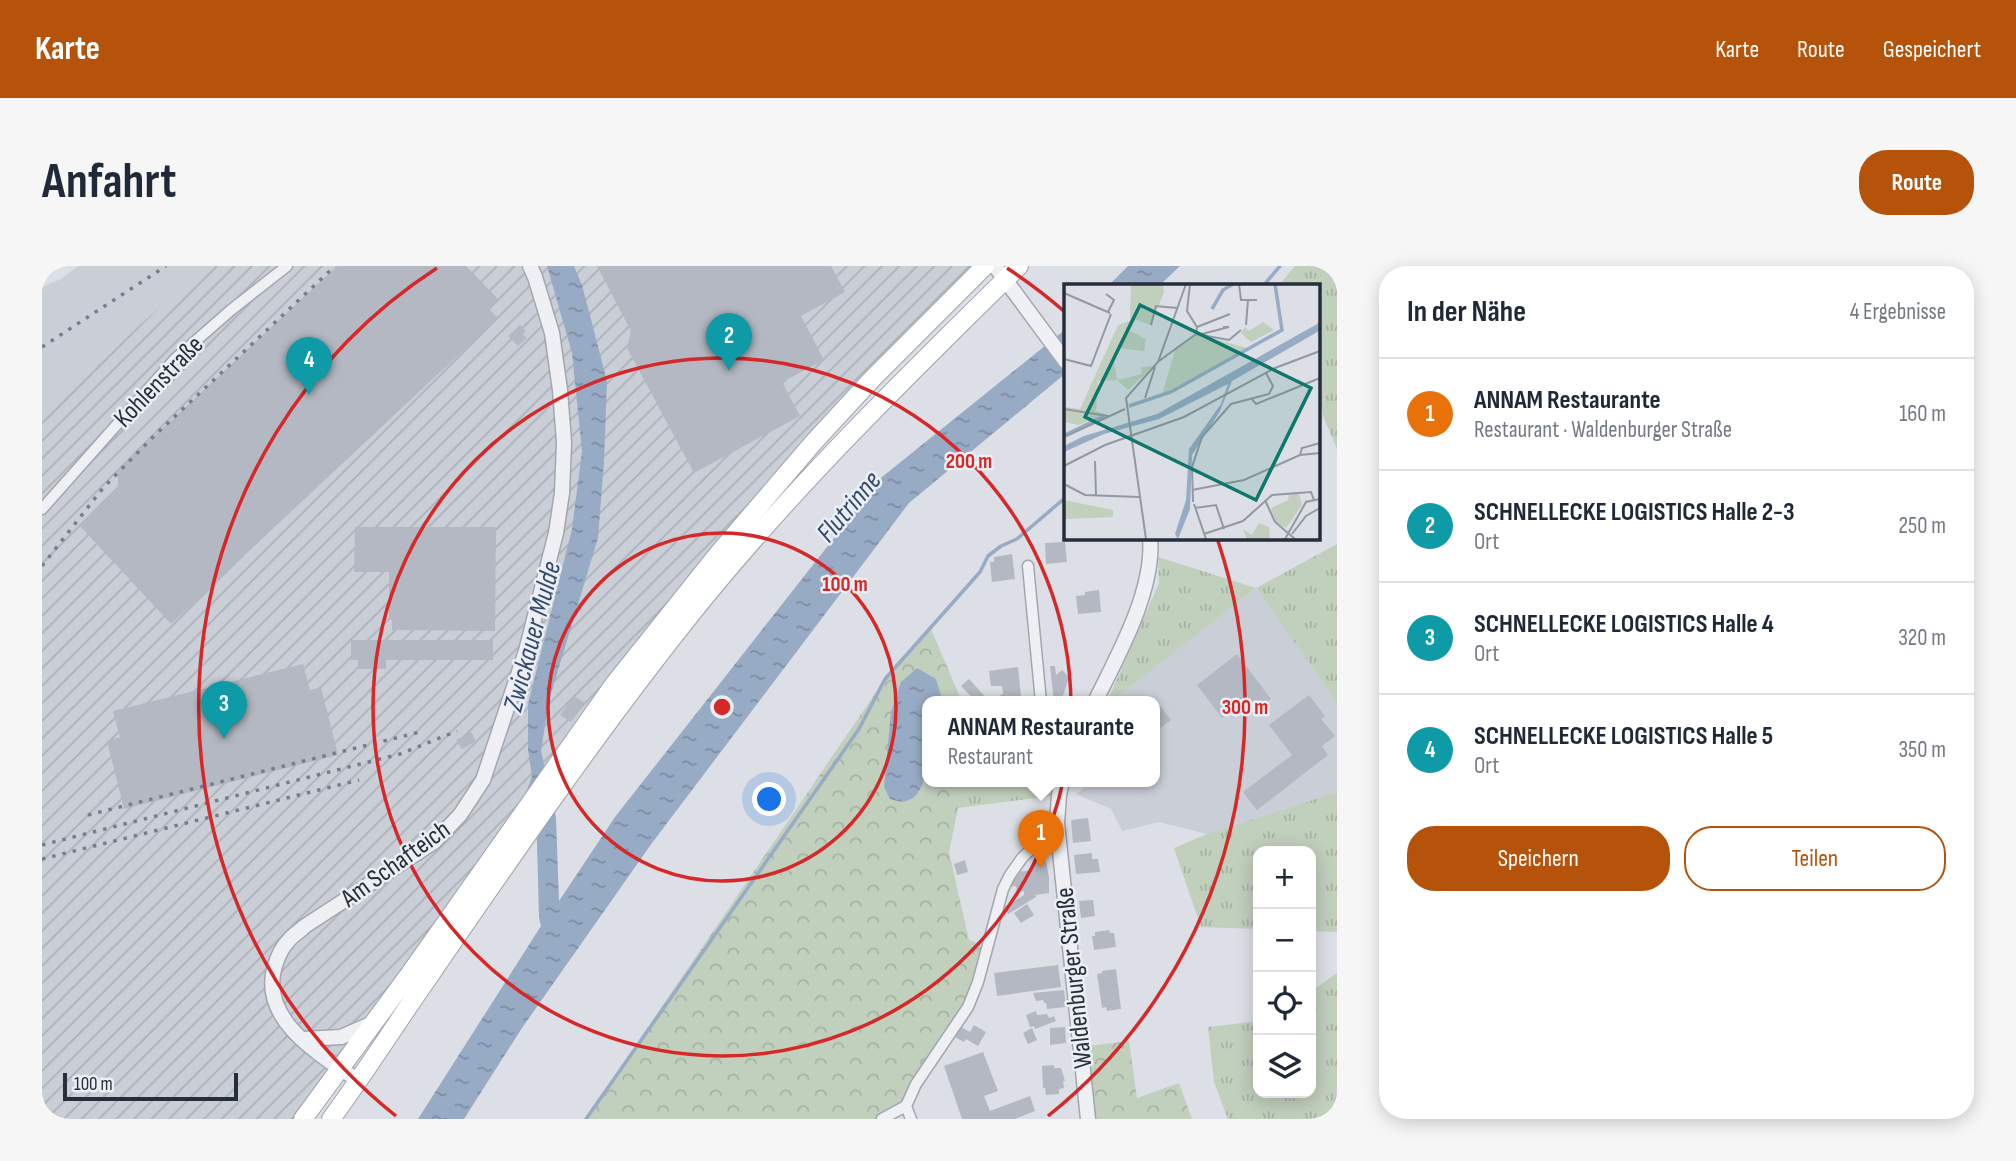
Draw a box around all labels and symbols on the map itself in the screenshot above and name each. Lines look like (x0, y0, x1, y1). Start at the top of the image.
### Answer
inset map (1064, 284, 1320, 539)
pin: 2 (706, 313, 752, 371)
street label: Kohlenstraße (108, 330, 210, 434)
pin: 4 (286, 337, 332, 395)
text: 200 m (946, 449, 992, 474)
water label: Flutrinne (810, 465, 888, 549)
water label: Zwickauer Mulde (496, 558, 568, 716)
text: 100 m (822, 572, 868, 597)
pin: 3 (201, 681, 247, 739)
centre of rings (710, 695, 734, 719)
text: 300 m (1222, 695, 1268, 720)
your location (752, 782, 786, 816)
pin: 1 (1018, 810, 1064, 868)
street label: Am Schafteich (335, 814, 456, 915)
street label: Waldenburger Straße (1050, 886, 1099, 1070)
scale bar (63, 1070, 238, 1102)

